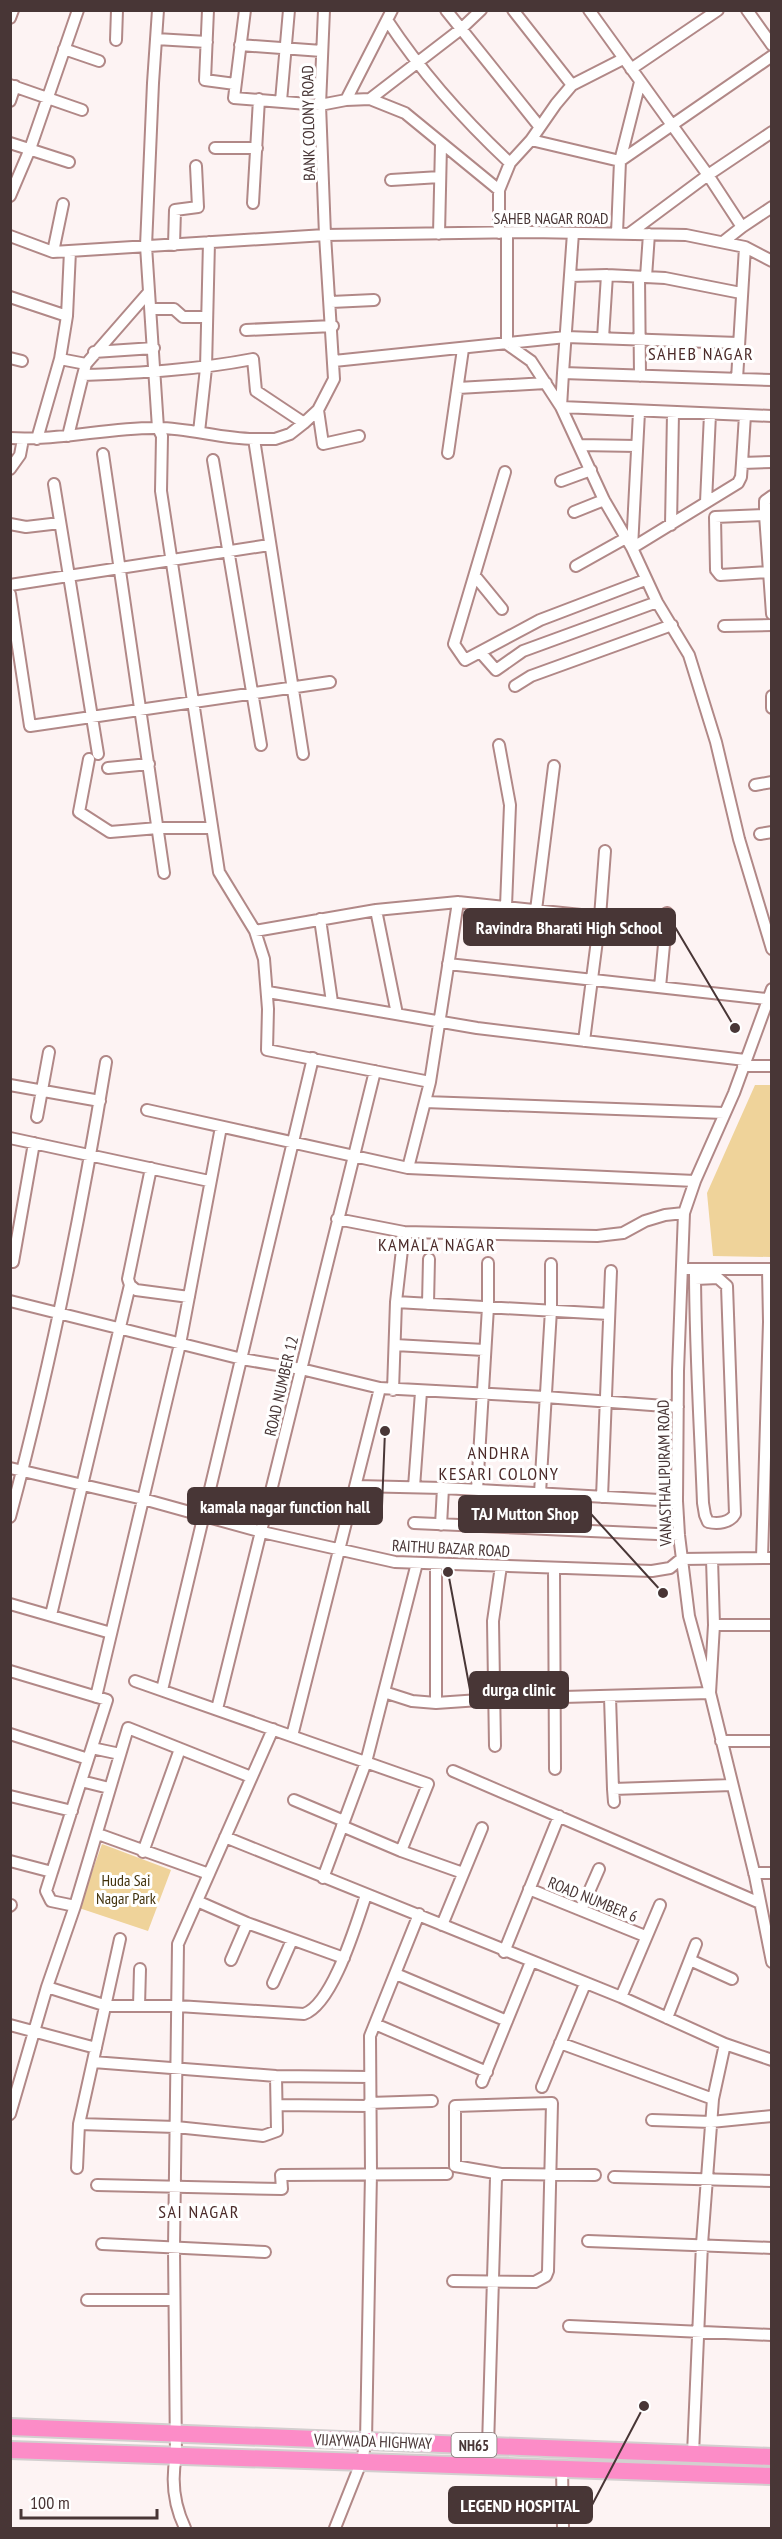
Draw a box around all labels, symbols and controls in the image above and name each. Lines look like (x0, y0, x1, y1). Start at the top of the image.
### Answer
street label: BANK COLONY ROAD (297, 65, 319, 181)
street label: SAHEB NAGAR ROAD (494, 208, 608, 228)
district label: SAHEB NAGAR (648, 342, 754, 365)
callout: Ravindra Bharati High School (464, 909, 675, 945)
text: Ravindra Bharati High School (476, 916, 663, 939)
district label: KAMALA NAGAR (378, 1233, 496, 1256)
street label: ROAD NUMBER 12 (260, 1334, 302, 1438)
street label: VANASTHALIPURAM ROAD (653, 1399, 675, 1548)
district label: ANDHRA KESARI COLONY (439, 1441, 559, 1485)
callout: kamala nagar function hall (188, 1488, 382, 1524)
text: kamala nagar function hall (200, 1495, 371, 1518)
callout: TAJ Mutton Shop (459, 1496, 591, 1532)
text: TAJ Mutton Shop (471, 1502, 579, 1525)
street label: RAITHU BAZAR ROAD (392, 1535, 510, 1561)
callout: durga clinic (470, 1672, 568, 1708)
text: durga clinic (482, 1678, 556, 1701)
park label: Huda Sai Nagar Park (96, 1870, 157, 1908)
street label: ROAD NUMBER 6 (545, 1872, 641, 1926)
district label: SAI NAGAR (158, 2200, 240, 2223)
street label: VIJAYWADA HIGHWAY (313, 2429, 433, 2453)
road number: NH65 (452, 2433, 496, 2457)
scale bar (21, 2482, 158, 2520)
callout: LEGEND HOSPITAL (449, 2487, 592, 2523)
text: 100 m (30, 2491, 70, 2514)
text: LEGEND HOSPITAL (460, 2494, 580, 2517)

